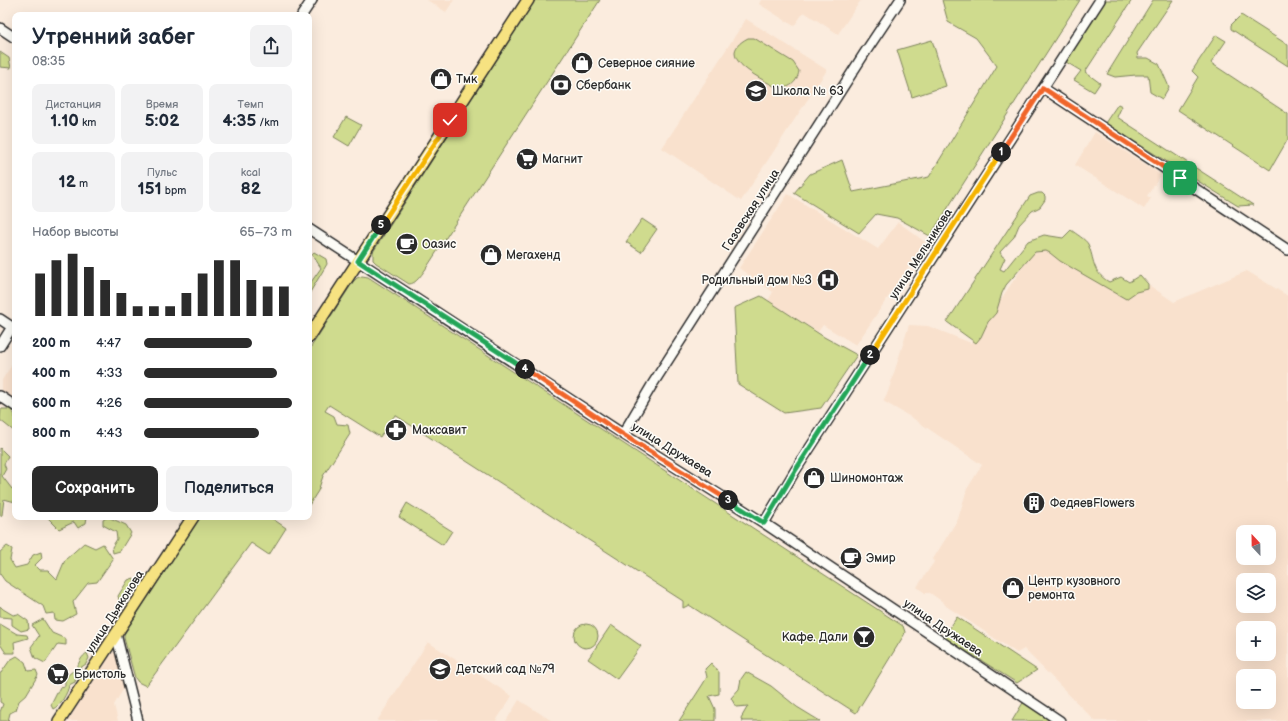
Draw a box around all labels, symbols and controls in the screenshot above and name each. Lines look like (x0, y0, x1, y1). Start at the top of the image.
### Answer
text: Утренний забег (32, 24, 195, 51)
button: share (250, 25, 292, 67)
shop icon: Северное сияние (569, 50, 595, 76)
text: 08:35 (32, 53, 65, 69)
place label: Северное сияние (598, 56, 695, 71)
shop icon: Тмк (428, 66, 454, 92)
place label: Тмк (456, 72, 478, 87)
bank icon: Сбербанк (548, 72, 574, 98)
place label: Сбербанк (576, 78, 632, 93)
school or university icon: Школа № 63 (743, 78, 769, 104)
place label: Школа № 63 (772, 84, 844, 99)
text: Дистанция (45, 98, 101, 111)
text: Время (146, 98, 178, 111)
text: Темп (238, 98, 264, 111)
pin (433, 103, 467, 137)
icon: check (439, 109, 461, 131)
text: 1.10 (50, 111, 79, 131)
text: 5:02 (145, 111, 179, 131)
text: 4:35 (223, 111, 256, 131)
text: km (79, 116, 96, 129)
text: /km (256, 116, 279, 129)
pin: 1 (991, 142, 1011, 162)
text: 1 (999, 145, 1003, 158)
supermarket icon: Магнит (514, 146, 540, 172)
place label: Магнит (542, 152, 583, 167)
pin (1163, 161, 1197, 195)
text: Пульс (147, 166, 177, 179)
text: kcal (241, 166, 261, 179)
street label: Газовская улица (719, 166, 783, 254)
icon: arrive (1169, 167, 1191, 189)
text: 12 (59, 172, 76, 192)
text: m (76, 177, 88, 190)
text: 151 (138, 179, 162, 199)
text: 82 (240, 179, 261, 199)
text: bpm (162, 184, 186, 197)
street label: улица Мельникова (886, 206, 956, 302)
pin: 5 (371, 215, 391, 235)
text: 5 (378, 218, 384, 231)
text: Набор высоты (32, 224, 119, 240)
text: 65–73 m (239, 224, 292, 240)
cafe icon: Оазис (394, 231, 420, 257)
place label: Оазис (422, 237, 456, 252)
shop icon: Мегахенд (478, 242, 504, 268)
place label: Мегахенд (506, 248, 561, 263)
hospital icon: Родильный дом №3 (815, 267, 841, 293)
place label: Родильный дом №3 (701, 273, 812, 288)
text: 200 m (32, 335, 70, 351)
text: 4:47 (96, 335, 121, 351)
pin: 2 (860, 345, 880, 365)
text: 2 (867, 348, 873, 361)
pin: 4 (515, 359, 535, 379)
text: 4 (522, 362, 528, 375)
text: 400 m (32, 365, 70, 381)
text: 4:33 (96, 365, 123, 381)
text: 600 m (32, 395, 71, 411)
text: 4:26 (96, 395, 122, 411)
pharmacy icon: Максавит (383, 417, 409, 443)
street label: улица Дружаева (629, 419, 715, 481)
place label: Максавит (412, 423, 467, 438)
text: 800 m (32, 425, 71, 441)
text: 4:43 (96, 425, 122, 441)
shop icon: Шиномонтаж (801, 465, 827, 491)
button: Сохранить (32, 466, 158, 512)
button: Поделиться (166, 466, 292, 512)
place label: Шиномонтаж (830, 471, 904, 486)
pin: 3 (718, 490, 738, 510)
building icon: ФедяевFlowers (1021, 490, 1047, 516)
text: 3 (725, 493, 731, 506)
place label: ФедяевFlowers (1050, 496, 1135, 511)
north arrow (1236, 525, 1276, 565)
map controls (1236, 525, 1276, 709)
cafe icon: Эмир (838, 545, 864, 571)
place label: Эмир (866, 551, 896, 566)
street label: улица Дьяконова (82, 567, 148, 657)
button: layers (1236, 573, 1276, 613)
place label: Центр кузовного ремонта (1028, 574, 1120, 603)
shop icon: Центр кузовного ремонта (1000, 575, 1026, 601)
street label: улица Дружаева (900, 596, 986, 660)
button: + (1236, 621, 1276, 661)
bar icon: Кафе. Дали (851, 624, 877, 650)
place label: Кафе. Дали (782, 630, 848, 645)
school or university icon: Детский сад №79 (427, 656, 453, 682)
supermarket icon: Бристоль (45, 661, 71, 687)
place label: Детский сад №79 (456, 662, 555, 677)
place label: Бристоль (74, 667, 126, 682)
button: − (1236, 669, 1276, 709)

